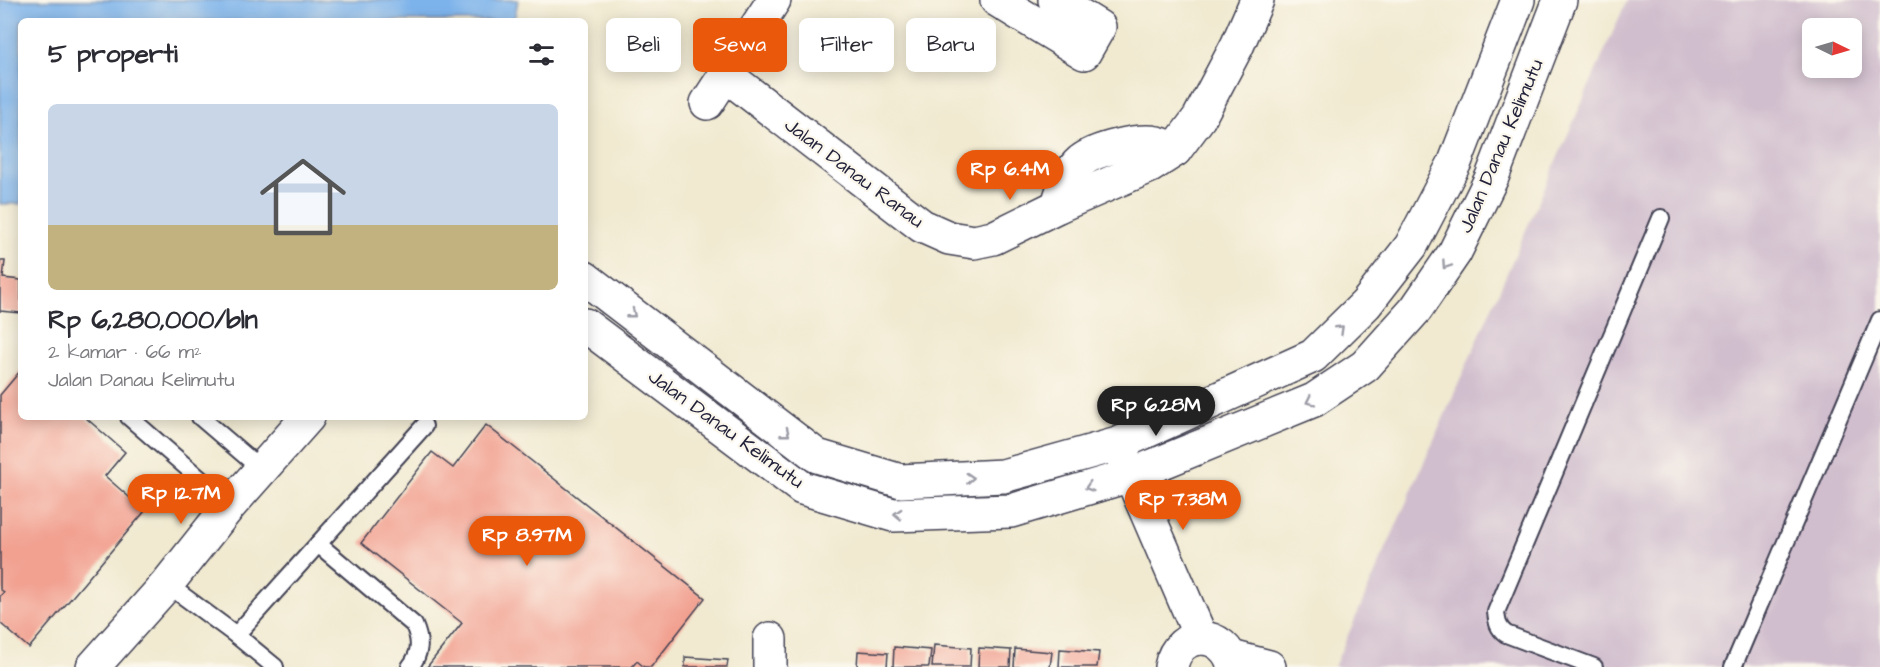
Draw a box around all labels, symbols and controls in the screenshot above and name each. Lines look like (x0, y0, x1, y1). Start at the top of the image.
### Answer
chip: Beli (606, 18, 681, 72)
chip: Sewa (693, 18, 787, 72)
chip: Filter (799, 18, 894, 72)
chip: Baru (906, 18, 996, 72)
north arrow (1802, 18, 1862, 78)
map controls (1802, 18, 1862, 78)
text: 5 properti (48, 36, 178, 72)
icon: filters (525, 38, 558, 71)
street label: Jalan Danau Kelimutu (1452, 55, 1550, 237)
street label: Jalan Danau Ranau (778, 111, 930, 235)
icon: home (249, 143, 357, 251)
pin: Rp 6.4M (955, 150, 1065, 201)
text: Rp 6.4M (971, 155, 1049, 183)
one-way arrow (1442, 259, 1453, 270)
text: Rp 6,280,000/bln (48, 302, 258, 338)
one-way arrow (625, 306, 636, 317)
one-way arrow (1333, 326, 1344, 337)
text: 2 kamar · 66 m² (48, 338, 202, 366)
street label: Jalan Danau Kelimutu (642, 363, 810, 495)
text: Jalan Danau Kelimutu (48, 366, 235, 394)
pin: Rp 6.28M (1094, 386, 1218, 437)
text: Rp 6.28M (1111, 391, 1201, 419)
one-way arrow (1305, 394, 1316, 406)
one-way arrow (780, 425, 791, 436)
one-way arrow (965, 471, 974, 484)
pin: Rp 12.7M (119, 474, 243, 525)
text: Rp 12.7M (141, 479, 221, 507)
one-way arrow (1084, 480, 1095, 492)
pin: Rp 7.38M (1121, 480, 1245, 531)
text: Rp 7.38M (1139, 485, 1227, 513)
one-way arrow (893, 508, 902, 521)
pin: Rp 8.97M (465, 516, 589, 567)
text: Rp 8.97M (482, 521, 572, 549)

